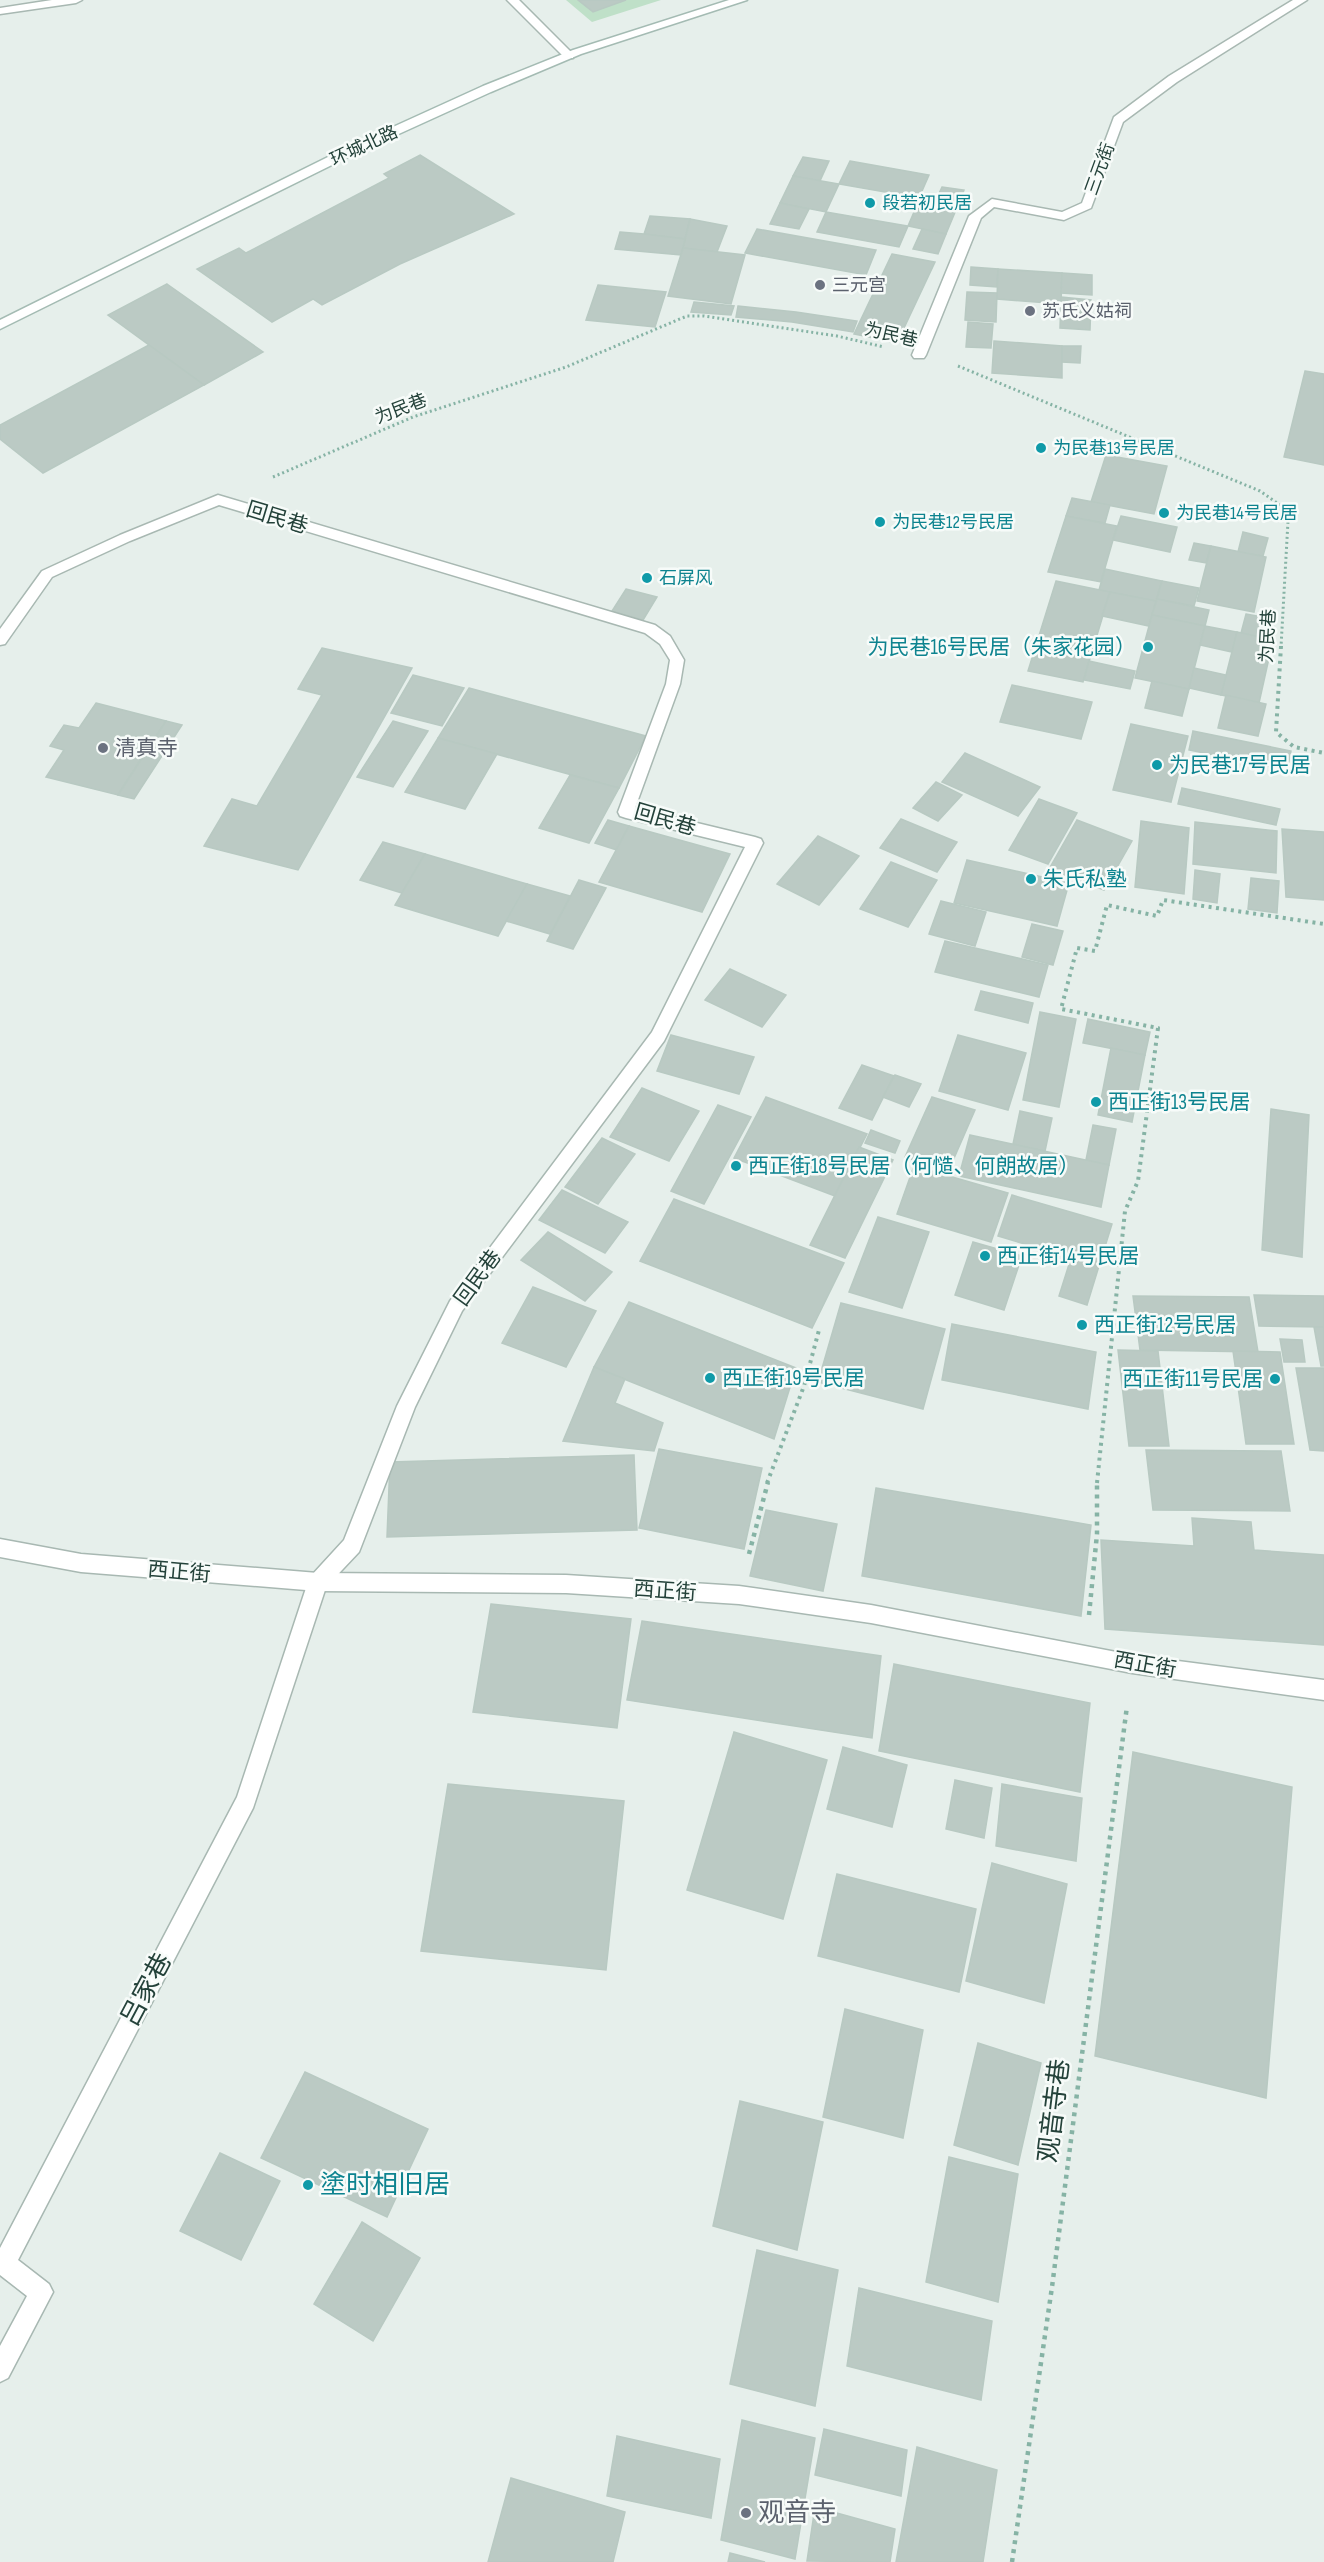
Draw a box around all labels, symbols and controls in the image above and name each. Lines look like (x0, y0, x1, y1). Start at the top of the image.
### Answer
street label: 环城北路 (327, 121, 401, 171)
street label: 三元街 (1081, 140, 1119, 198)
place label: 段若初民居 (882, 193, 972, 214)
marker: 段若初民居 (863, 196, 877, 210)
place label: 三元宫 (832, 275, 886, 296)
marker: 三元宫 (813, 278, 827, 292)
place label: 苏氏义姑祠 (1042, 301, 1132, 322)
marker: 苏氏义姑祠 (1023, 304, 1037, 318)
street label: 为民巷 (862, 319, 920, 351)
street label: 为民巷 (372, 390, 430, 428)
place label: 为民巷13号民居 (1053, 438, 1175, 459)
marker: 为民巷13号民居 (1034, 441, 1048, 455)
street label: 回民巷 (243, 497, 311, 539)
place label: 为民巷14号民居 (1176, 503, 1298, 524)
marker: 为民巷14号民居 (1157, 506, 1171, 520)
place label: 为民巷12号民居 (892, 512, 1014, 533)
marker: 为民巷12号民居 (873, 515, 887, 529)
place label: 石屏风 (659, 568, 713, 589)
marker: 石屏风 (640, 571, 654, 585)
street label: 为民巷 (1256, 608, 1280, 664)
place label: 为民巷16号民居（朱家花园） (867, 635, 1136, 660)
marker: 为民巷16号民居（朱家花园） (1141, 640, 1155, 654)
place label: 清真寺 (115, 736, 178, 761)
marker: 清真寺 (96, 741, 110, 755)
place label: 为民巷17号民居 (1169, 753, 1311, 778)
marker: 为民巷17号民居 (1150, 758, 1164, 772)
street label: 回民巷 (631, 799, 699, 841)
place label: 朱氏私塾 (1043, 867, 1127, 892)
marker: 朱氏私塾 (1024, 872, 1038, 886)
place label: 西正街13号民居 (1108, 1090, 1250, 1115)
marker: 西正街13号民居 (1089, 1095, 1103, 1109)
place label: 西正街18号民居（何慥、何朗故居） (748, 1154, 1080, 1179)
marker: 西正街18号民居（何慥、何朗故居） (729, 1159, 743, 1173)
place label: 西正街14号民居 (997, 1244, 1139, 1269)
street label: 回民巷 (449, 1245, 507, 1311)
marker: 西正街14号民居 (978, 1249, 992, 1263)
place label: 西正街12号民居 (1094, 1313, 1236, 1338)
marker: 西正街12号民居 (1075, 1318, 1089, 1332)
place label: 西正街19号民居 (722, 1366, 865, 1391)
place label: 西正街11号民居 (1122, 1367, 1263, 1392)
marker: 西正街19号民居 (703, 1371, 717, 1385)
marker: 西正街11号民居 (1268, 1372, 1282, 1386)
street label: 西正街 (147, 1557, 211, 1587)
street label: 西正街 (633, 1576, 697, 1606)
street label: 西正街 (1112, 1647, 1178, 1683)
street label: 吕家巷 (115, 1948, 179, 2032)
street label: 观音寺巷 (1033, 2057, 1077, 2165)
place label: 塗时相旧居 (320, 2170, 450, 2201)
marker: 塗时相旧居 (301, 2178, 315, 2192)
place label: 观音寺 (758, 2498, 836, 2529)
marker: 观音寺 (739, 2506, 753, 2520)

